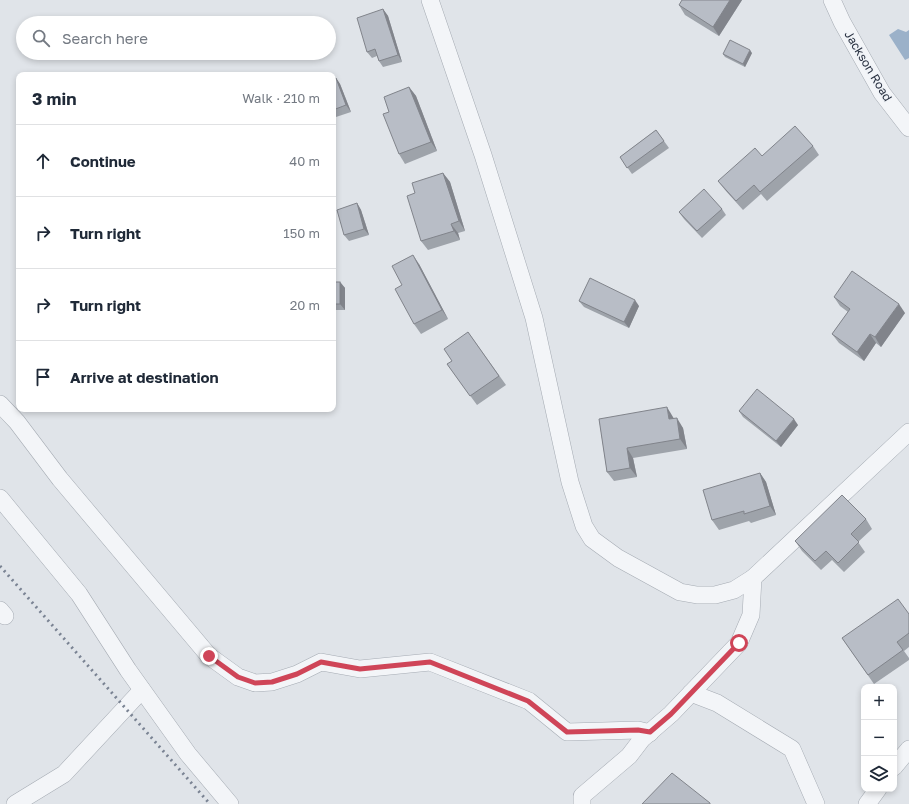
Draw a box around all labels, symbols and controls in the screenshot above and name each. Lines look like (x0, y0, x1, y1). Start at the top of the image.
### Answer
search box (16, 16, 336, 60)
icon: search (30, 27, 52, 49)
street label: Jackson Road (841, 28, 895, 104)
text: Search here (62, 29, 148, 47)
text: 3 min (32, 88, 76, 109)
text: Walk · 210 m (242, 90, 320, 106)
icon: ahead (32, 150, 54, 172)
text: Continue (70, 152, 136, 170)
text: 40 m (289, 153, 320, 169)
icon: right (32, 222, 54, 244)
text: Turn right (70, 224, 141, 242)
text: 150 m (283, 225, 320, 241)
icon: right (32, 294, 54, 316)
text: Turn right (70, 296, 141, 314)
text: 20 m (290, 297, 320, 313)
icon: arrive (32, 366, 54, 388)
text: Arrive at destination (70, 368, 219, 386)
route start (730, 634, 748, 652)
route end (200, 647, 218, 665)
map controls (861, 684, 897, 792)
button: + (861, 684, 897, 720)
button: − (861, 720, 897, 756)
button: layers (861, 756, 897, 792)

